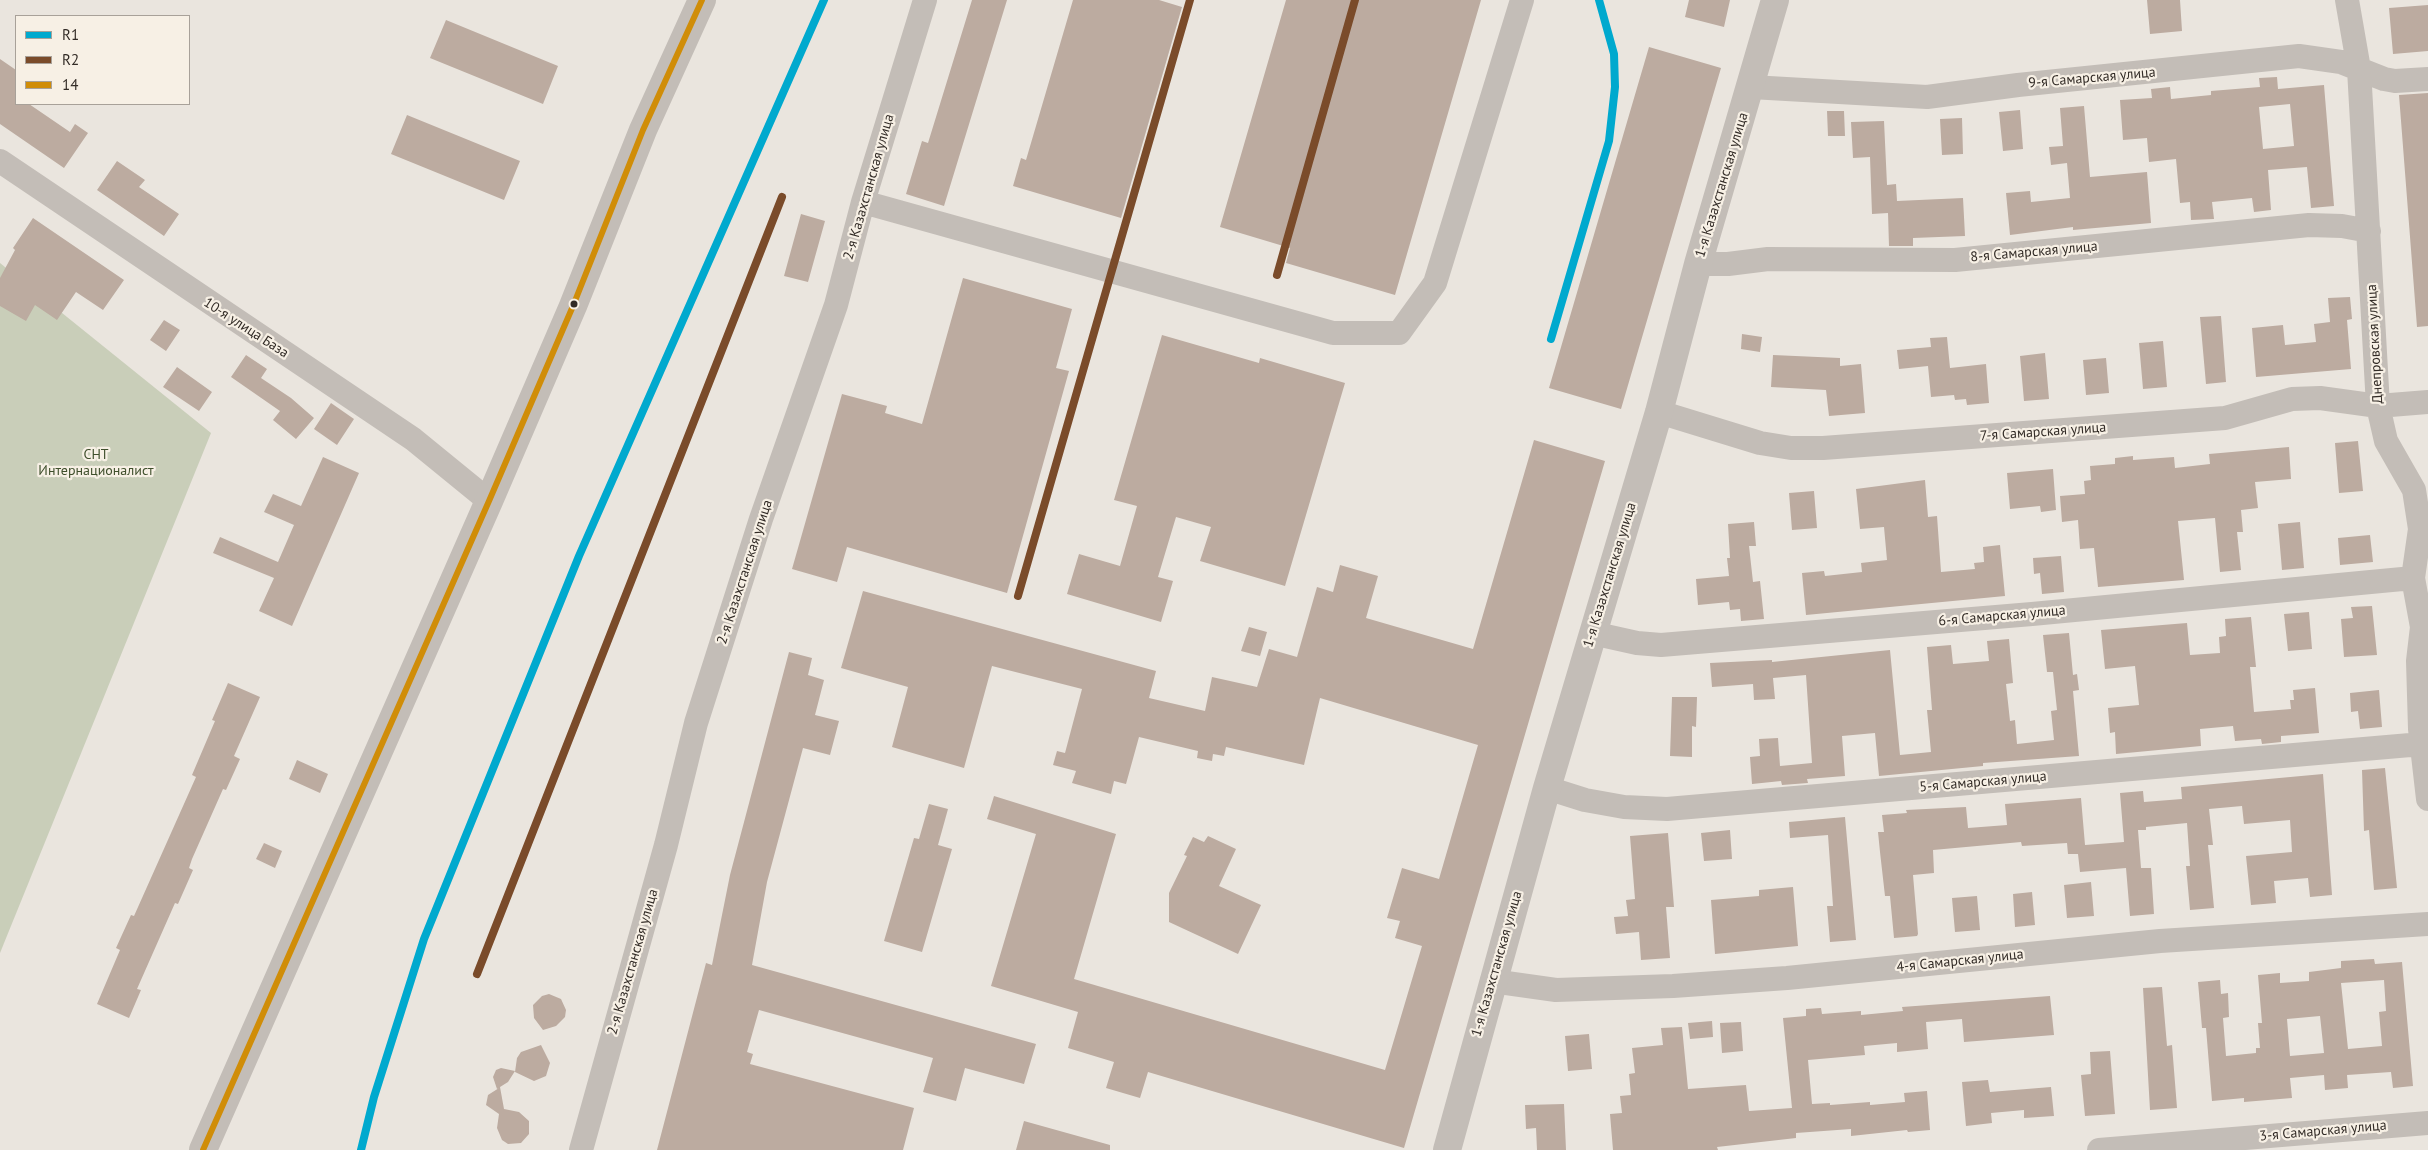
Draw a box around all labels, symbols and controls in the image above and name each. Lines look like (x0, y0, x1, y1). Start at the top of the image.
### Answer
legend (15, 15, 190, 105)
text: R1 (62, 25, 79, 44)
text: R2 (62, 50, 79, 69)
street label: 9-я Самарская улица (2028, 64, 2156, 92)
text: 14 (62, 75, 78, 94)
street label: 1-я Казахстанская улица (1692, 110, 1752, 260)
street label: 2-я Казахстанская улица (840, 112, 898, 262)
street label: 8-я Самарская улица (1970, 238, 2098, 266)
street label: Днепровская улица (2363, 284, 2387, 404)
street label: 10-я улица База (200, 294, 292, 362)
unlabelled marker (569, 299, 579, 309)
street label: 7-я Самарская улица (1979, 419, 2107, 445)
park label: СНТ Интернационалист (38, 447, 154, 480)
street label: 2-я Казахстанская улица (714, 498, 776, 646)
street label: 1-я Казахстанская улица (1580, 500, 1640, 650)
street label: 6-я Самарская улица (1938, 602, 2066, 630)
street label: 5-я Самарская улица (1919, 768, 2047, 796)
street label: 2-я Казахстанская улица (604, 887, 662, 1037)
street label: 1-я Казахстанская улица (1468, 889, 1526, 1039)
street label: 4-я Самарская улица (1896, 946, 2024, 976)
street label: 3-я Самарская улица (2259, 1117, 2387, 1145)

